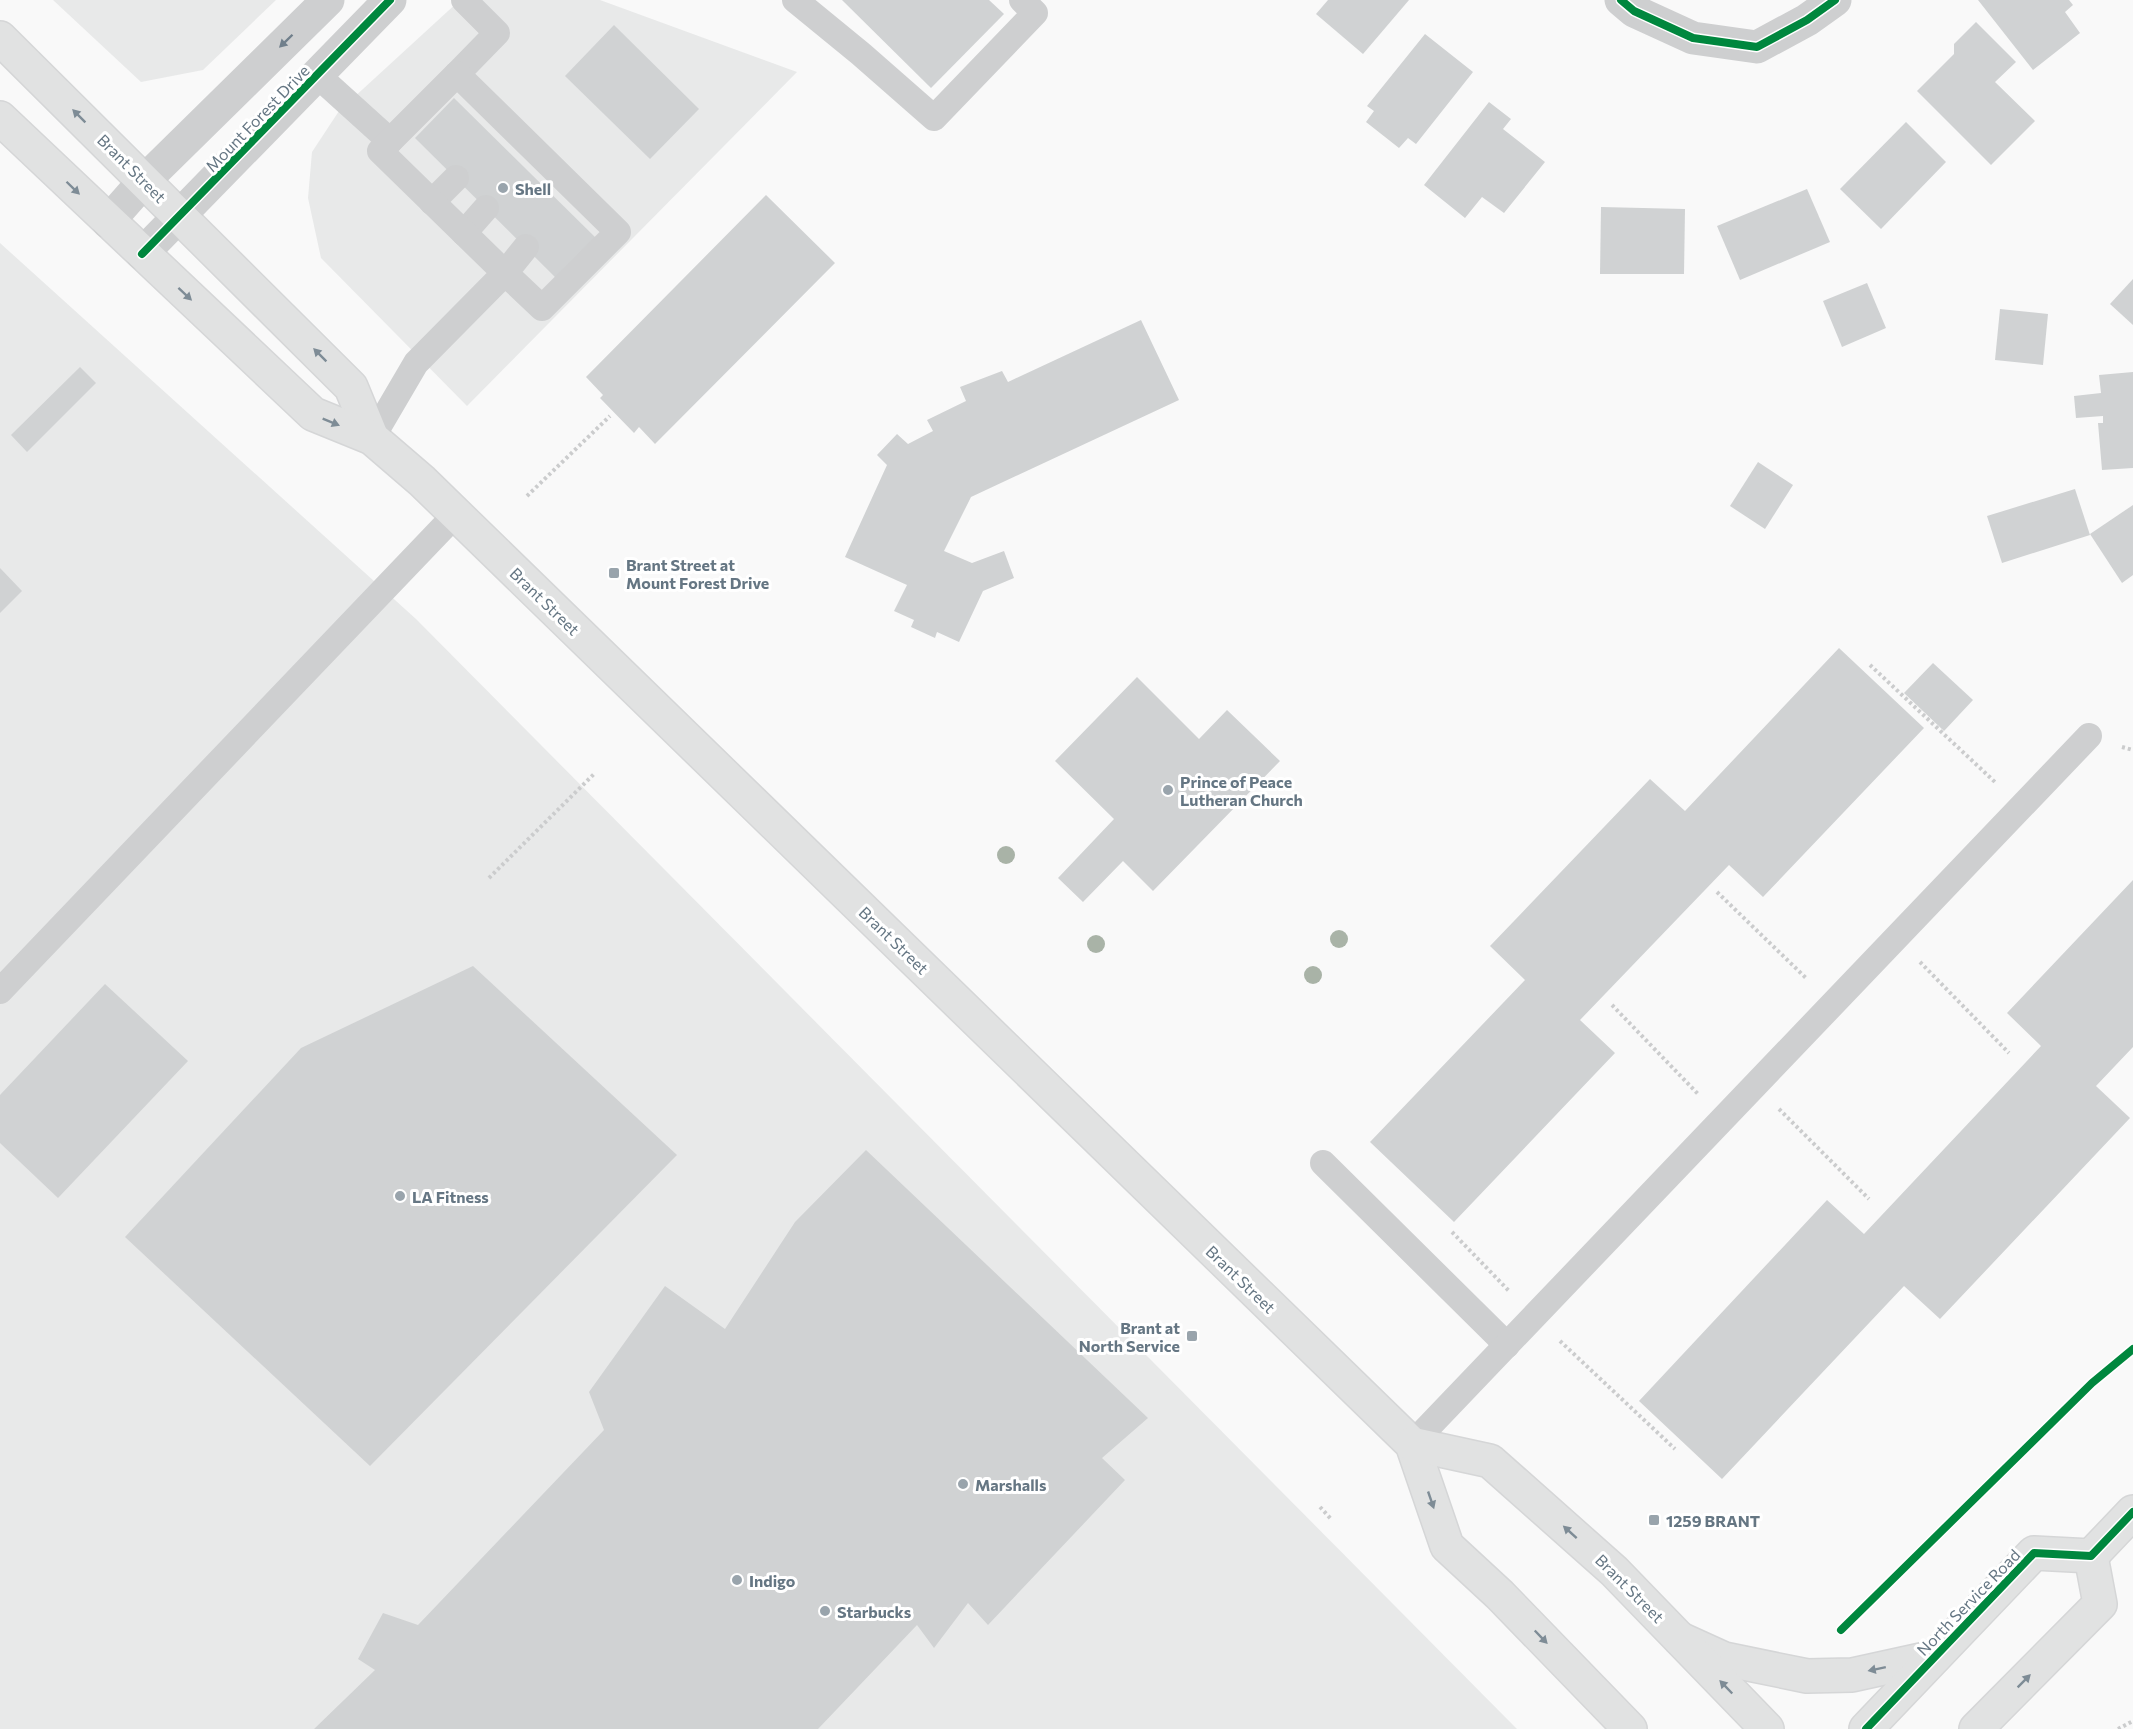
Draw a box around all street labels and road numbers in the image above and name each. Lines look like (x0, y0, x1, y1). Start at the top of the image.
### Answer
street label: Mount Forest Drive (201, 61, 313, 175)
street label: Brant Street (94, 130, 170, 206)
street label: Brant Street (506, 563, 584, 639)
street label: Brant Street (855, 902, 933, 978)
street label: Brant Street (1202, 1241, 1280, 1317)
street label: North Service Road (1912, 1545, 2024, 1659)
street label: Brant Street (1592, 1550, 1668, 1626)

